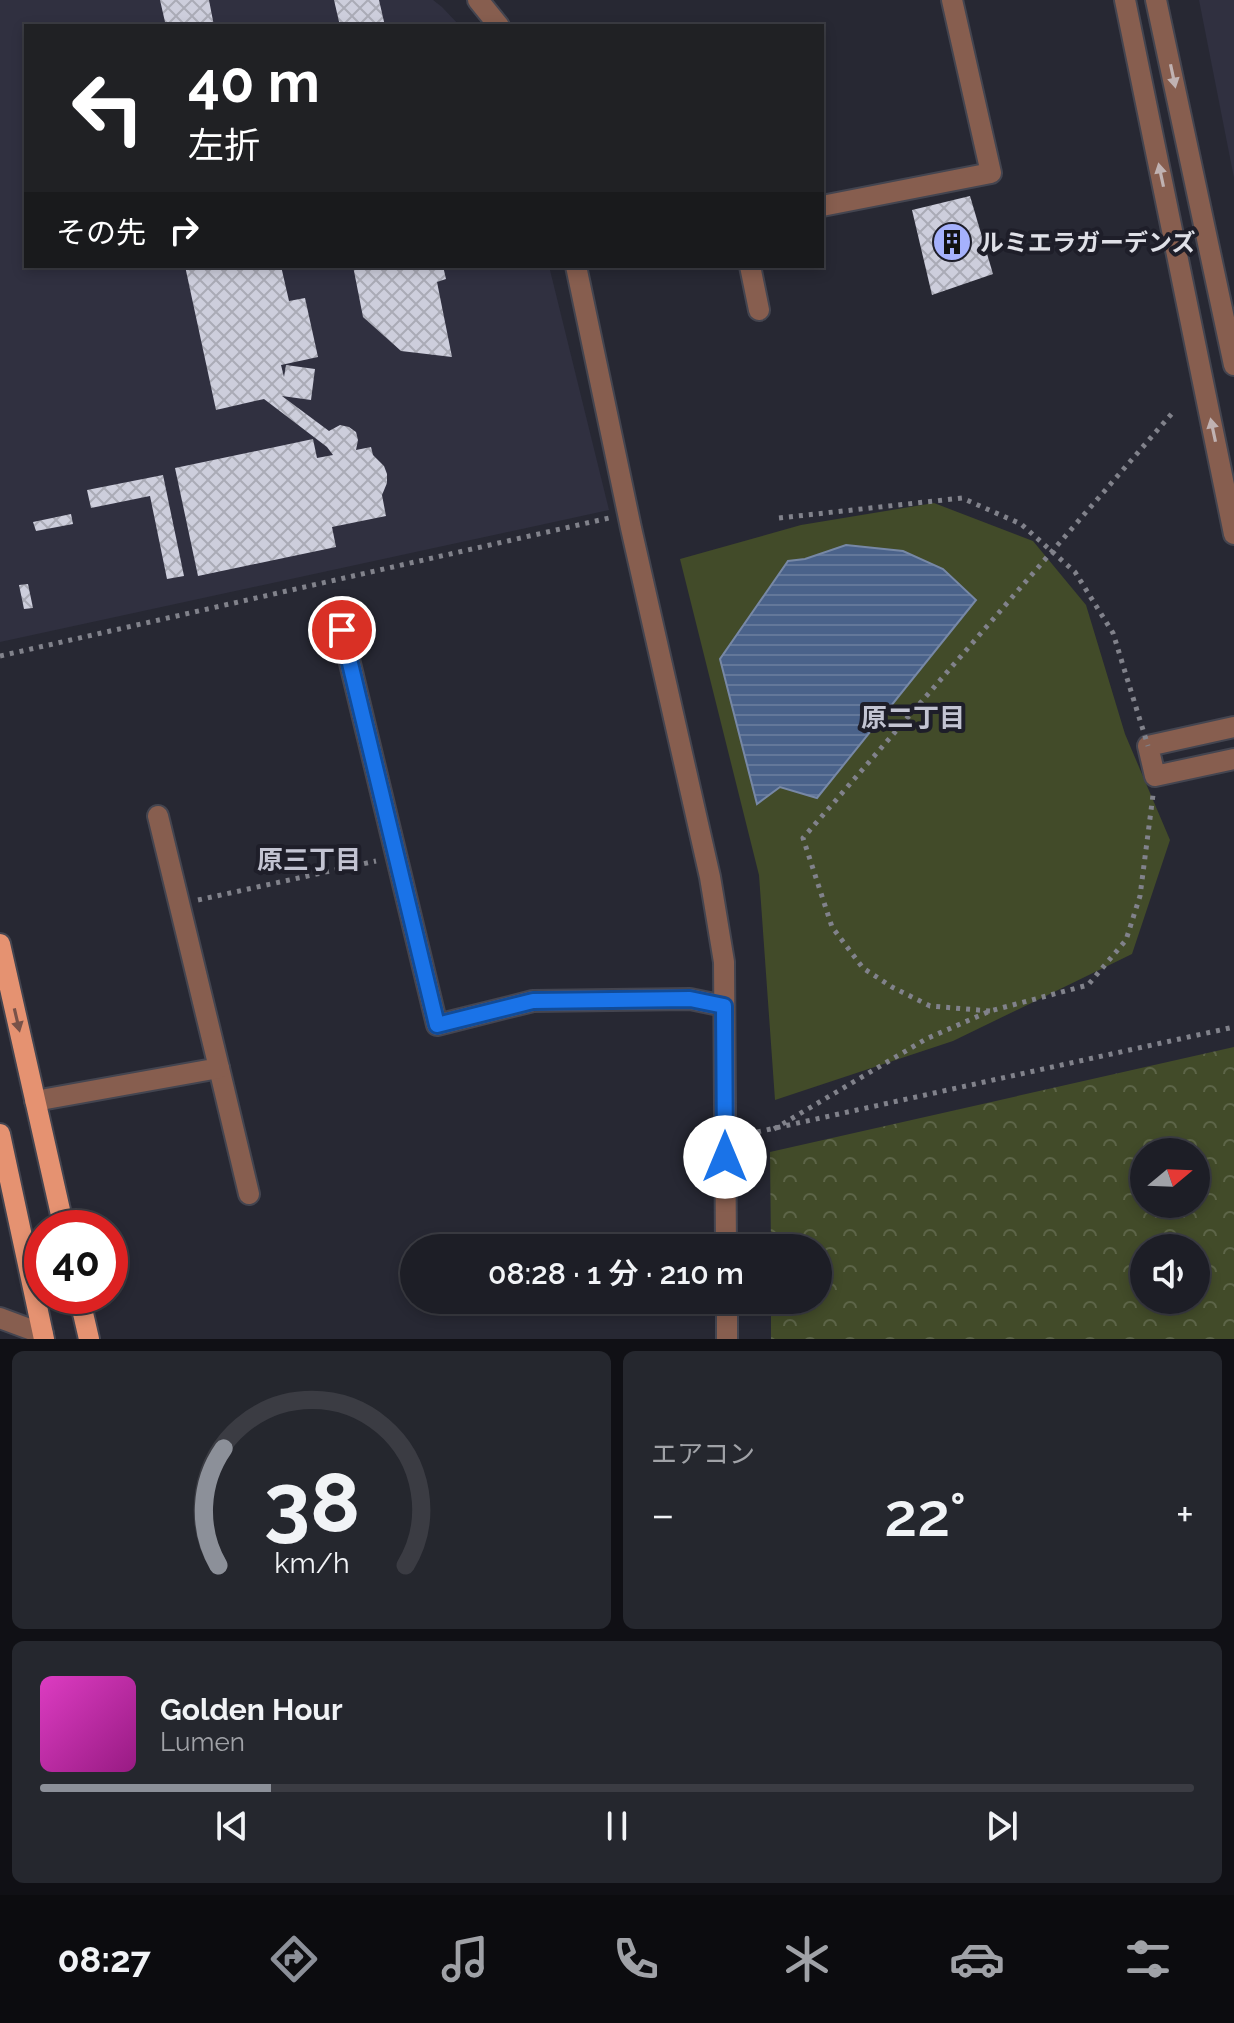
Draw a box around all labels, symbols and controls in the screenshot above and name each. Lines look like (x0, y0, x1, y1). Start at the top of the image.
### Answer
text: 40 m (188, 49, 320, 115)
icon: left (56, 56, 160, 160)
one-way arrow (1167, 64, 1180, 89)
text: 左折 (188, 124, 260, 166)
one-way arrow (1154, 163, 1167, 188)
icon: right (162, 208, 206, 252)
text: その先 (56, 215, 146, 250)
building icon: ルミエラガーデンズ (931, 221, 973, 263)
place label: ルミエラガーデンズ (980, 228, 1196, 257)
one-way arrow (1206, 417, 1219, 442)
pin (308, 596, 376, 664)
icon: arrive (320, 608, 364, 652)
district label: 原二丁目 (861, 703, 965, 733)
district label: 原三丁目 (257, 845, 361, 875)
one-way arrow (11, 1008, 24, 1033)
position arrow (683, 1115, 767, 1199)
north arrow (1130, 1138, 1210, 1218)
map controls (1130, 1138, 1210, 1314)
speed limit sign: 40 (24, 1210, 128, 1314)
button: sound (1130, 1234, 1210, 1314)
text: 08:28 · 1 分 · 210 m (488, 1256, 744, 1291)
text: エアコン (651, 1439, 755, 1469)
text: 38 (263, 1454, 360, 1551)
text: 22° (884, 1480, 966, 1550)
text: − (651, 1489, 675, 1540)
text: + (1176, 1489, 1194, 1540)
text: km/h (274, 1546, 349, 1580)
text: Golden Hour (160, 1692, 343, 1727)
text: Lumen (160, 1727, 245, 1757)
icon: previous (210, 1804, 254, 1848)
icon: pause (595, 1804, 639, 1848)
icon: next (980, 1804, 1024, 1848)
icon: directions (266, 1931, 322, 1987)
icon: music (437, 1931, 493, 1987)
icon: phone (608, 1931, 664, 1987)
icon: climate (779, 1931, 835, 1987)
icon: car (949, 1931, 1005, 1987)
icon: filters (1120, 1931, 1176, 1987)
text: 08:27 (57, 1938, 151, 1980)

